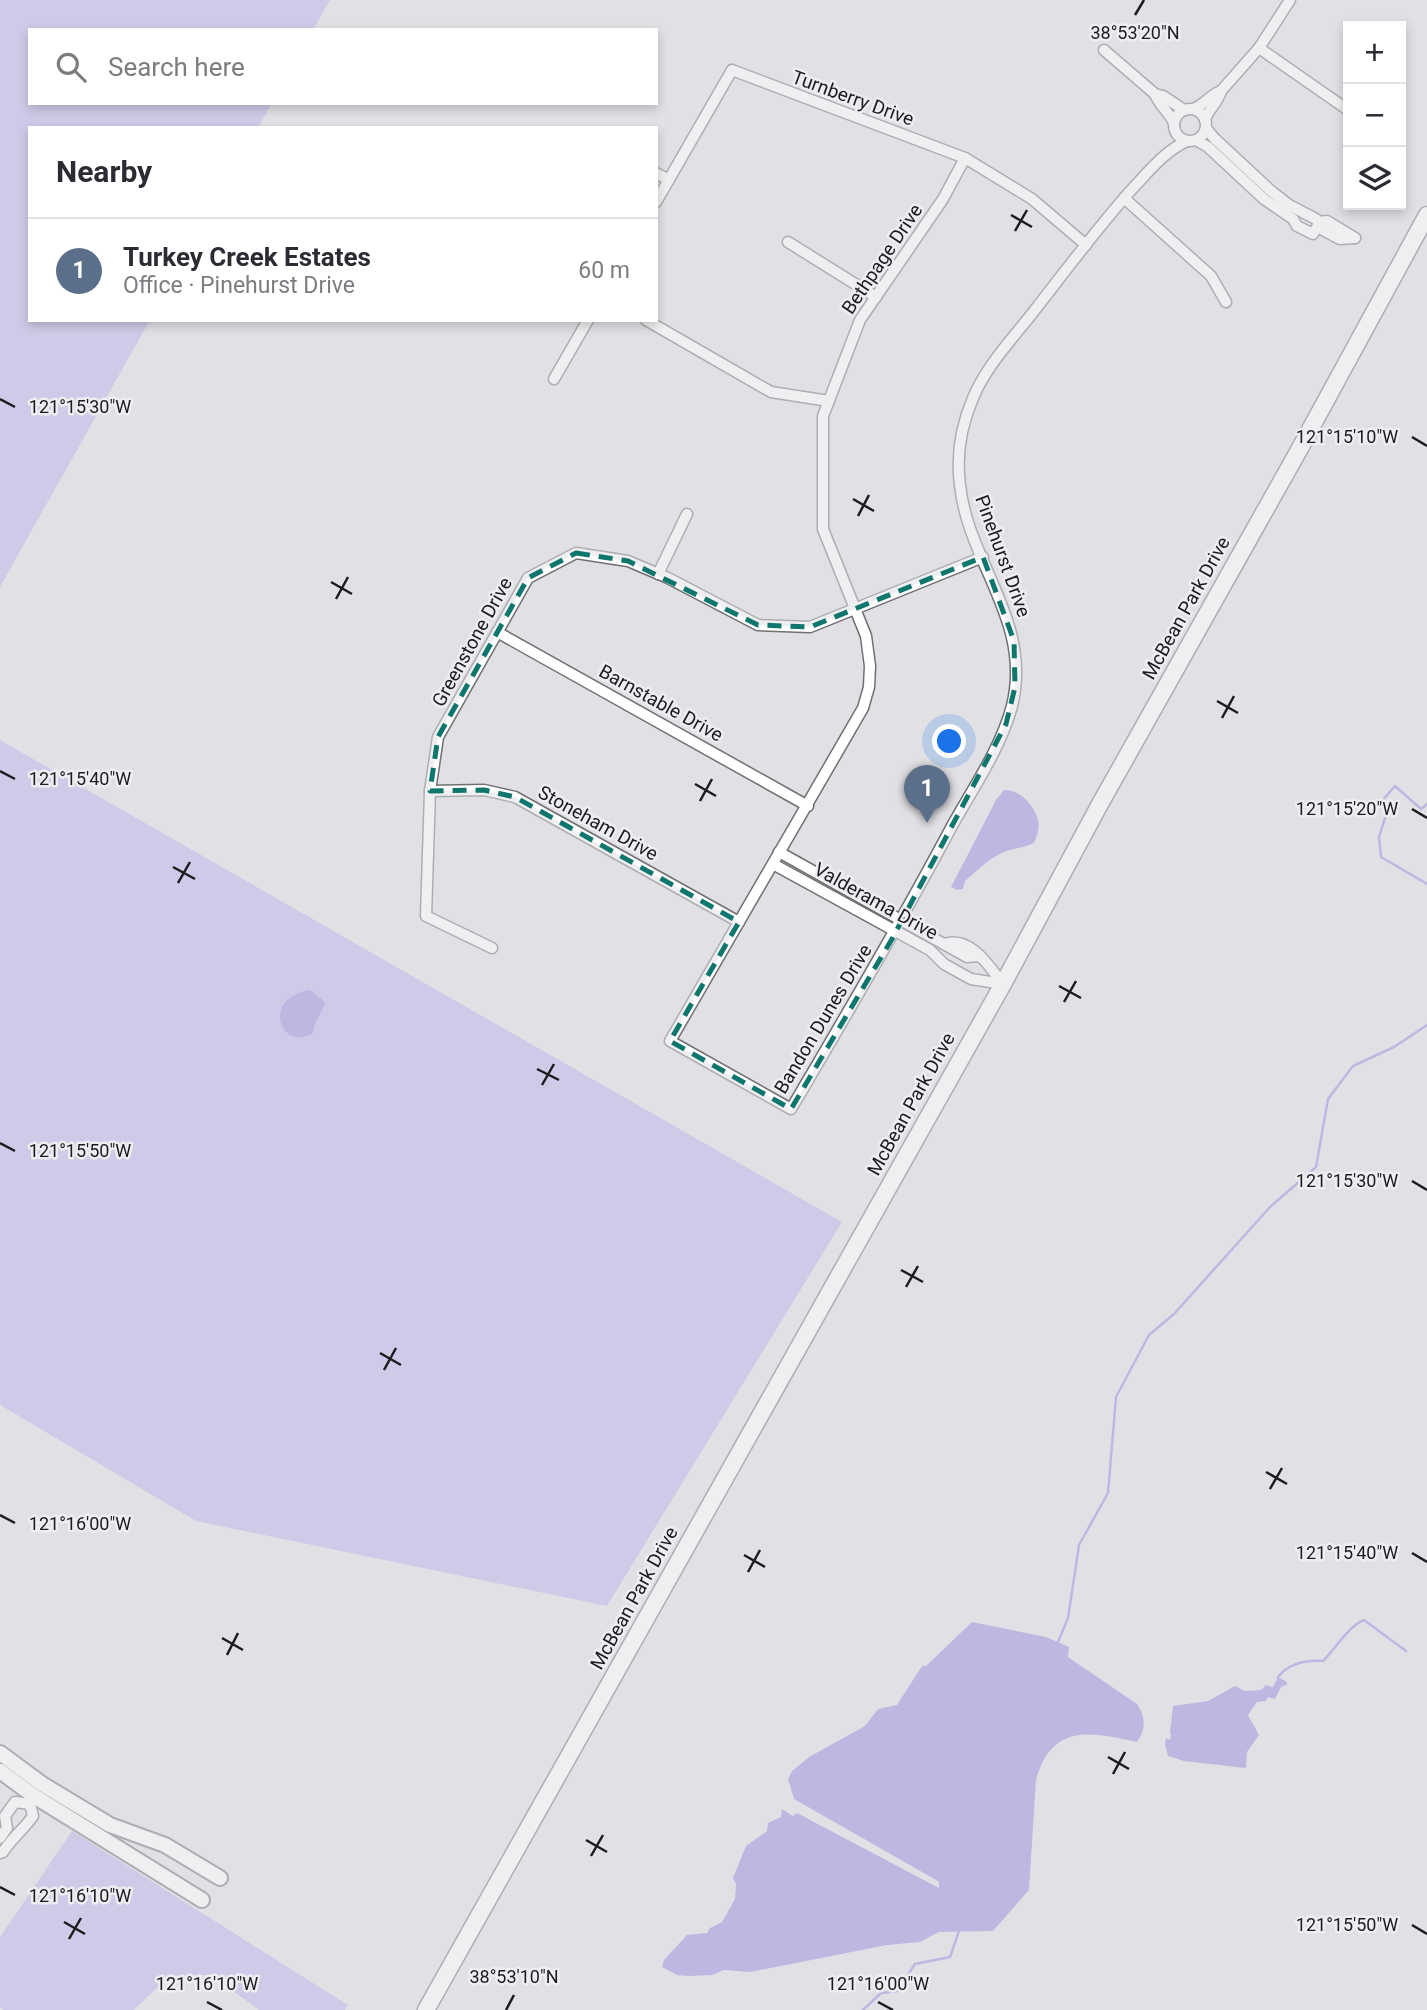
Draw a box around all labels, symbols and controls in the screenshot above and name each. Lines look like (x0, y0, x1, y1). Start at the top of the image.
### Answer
map controls (1343, 21, 1406, 210)
button: + (1343, 21, 1406, 84)
text: 38°53'20"N (1090, 22, 1180, 43)
search box (28, 28, 658, 105)
icon: search (52, 48, 90, 86)
text: Search here (108, 52, 245, 82)
street label: Turnberry Drive (789, 65, 917, 131)
button: − (1343, 84, 1406, 147)
button: layers (1343, 147, 1406, 210)
text: Nearby (56, 154, 152, 189)
street label: Bethpage Drive (837, 200, 927, 318)
text: Turkey Creek Estates (123, 242, 371, 272)
text: 1 (72, 257, 86, 284)
text: 60 m (578, 257, 630, 284)
text: Office · Pinehurst Drive (123, 272, 355, 299)
text: 121°15'30"W (29, 396, 131, 417)
text: 121°15'10"W (1296, 426, 1398, 447)
street label: Pinehurst Drive (970, 492, 1036, 620)
street label: McBean Park Drive (1137, 533, 1235, 683)
street label: Greenstone Drive (427, 573, 517, 711)
street label: Barnstable Drive (595, 659, 727, 747)
your location (932, 724, 966, 758)
pin: 1 (904, 765, 950, 823)
text: 121°15'40"W (29, 768, 131, 789)
street label: Stoneham Drive (534, 781, 662, 865)
text: 121°15'20"W (1296, 798, 1398, 819)
street label: Valderama Drive (810, 857, 942, 945)
street label: Bandon Dunes Drive (769, 940, 877, 1098)
street label: McBean Park Drive (862, 1029, 960, 1179)
text: 121°15'50"W (29, 1140, 131, 1161)
text: 121°15'30"W (1296, 1170, 1398, 1191)
text: 121°16'00"W (29, 1513, 131, 1534)
street label: McBean Park Drive (585, 1523, 683, 1673)
text: 121°15'40"W (1296, 1542, 1398, 1563)
text: 121°16'10"W (29, 1885, 131, 1906)
text: 121°15'50"W (1296, 1914, 1398, 1935)
text: 38°53'10"N (469, 1966, 559, 1987)
text: 121°16'10"W (156, 1973, 258, 1994)
text: 121°16'00"W (827, 1973, 929, 1994)

